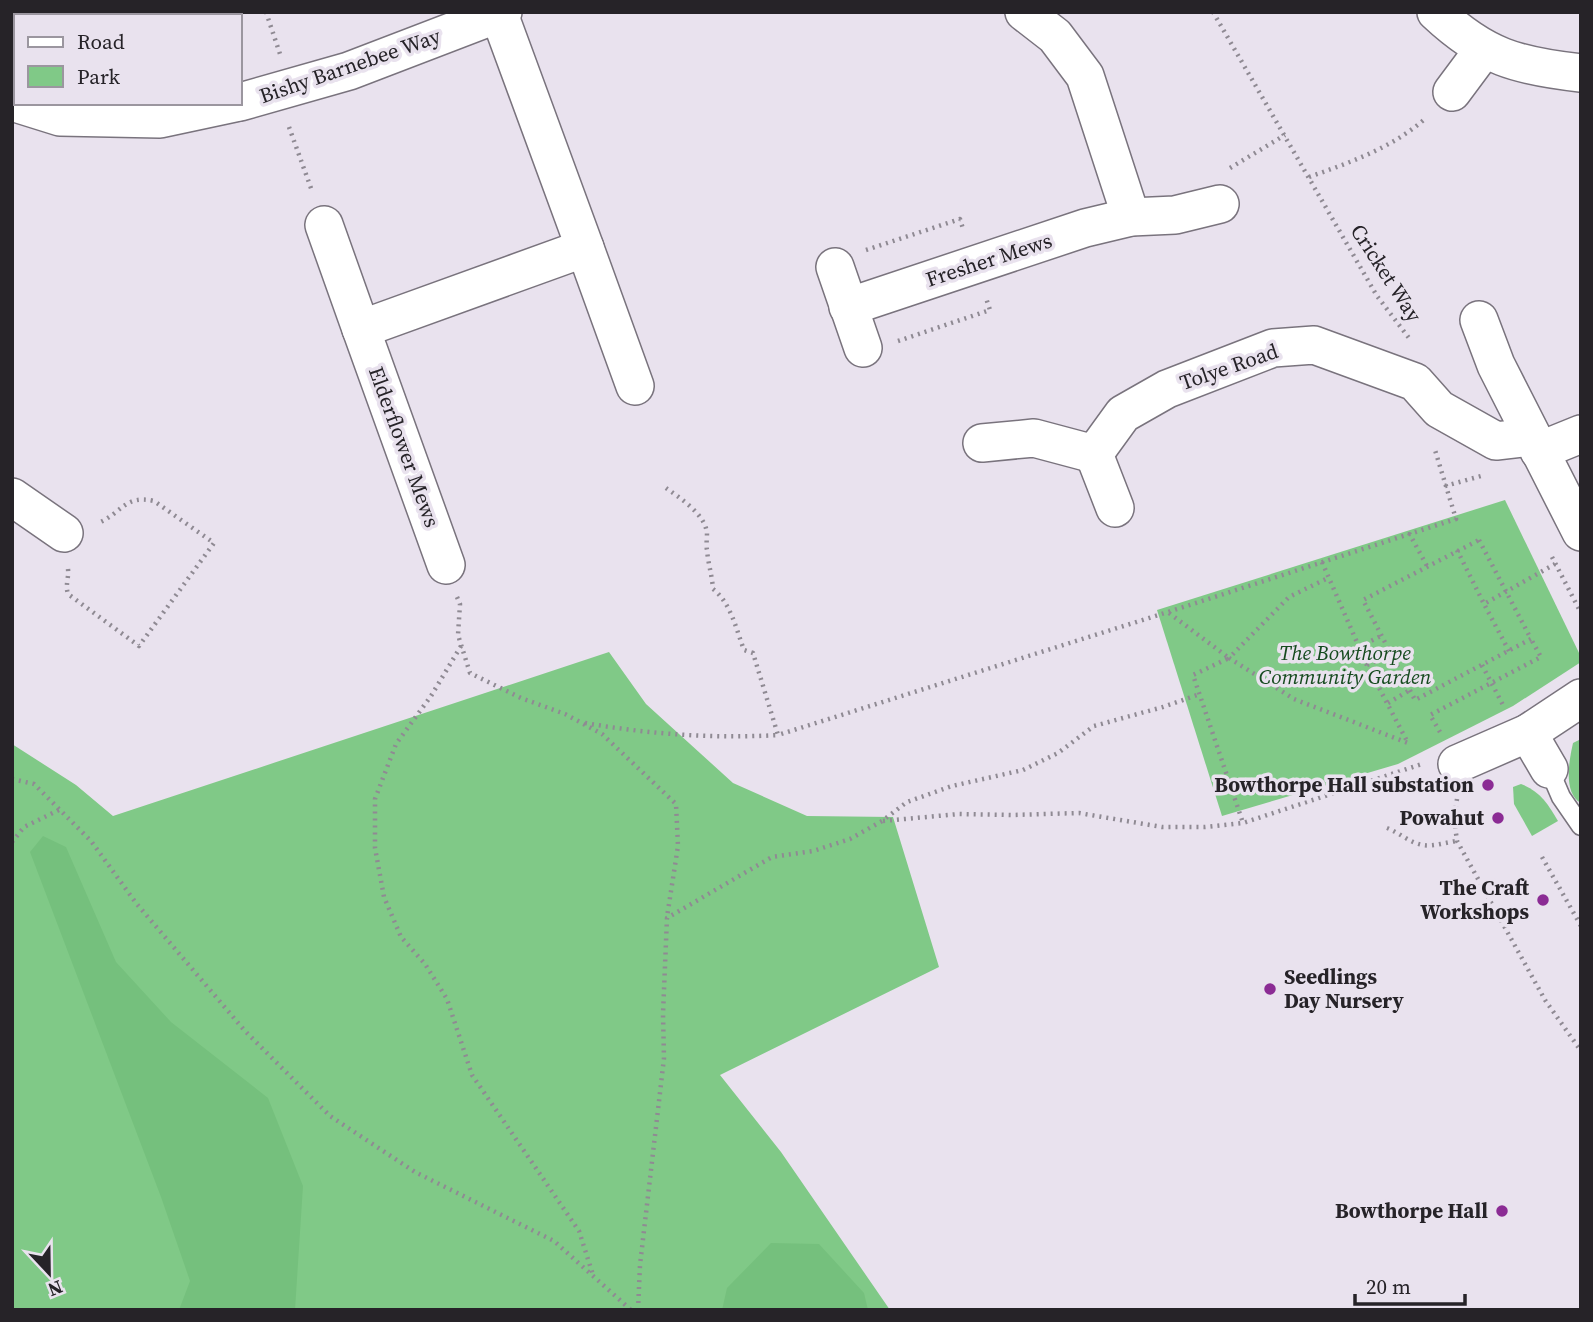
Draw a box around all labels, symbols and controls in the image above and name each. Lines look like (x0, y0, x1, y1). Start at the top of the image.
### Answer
legend (14, 14, 242, 105)
street label: Bishy Barnebee Way (255, 21, 444, 110)
text: Road (77, 27, 125, 56)
text: Park (77, 62, 121, 91)
street label: Cricket Way (1344, 218, 1429, 327)
street label: Fresher Mews (922, 225, 1056, 294)
street label: Tolye Road (1176, 336, 1282, 397)
street label: Elderflower Mews (362, 363, 447, 531)
park label: The Bowthorpe Community Garden (1259, 638, 1431, 691)
place label: Bowthorpe Hall substation (1214, 770, 1474, 799)
marker: Bowthorpe Hall substation (1480, 777, 1496, 793)
place label: Powahut (1400, 803, 1484, 832)
marker: Powahut (1490, 810, 1506, 826)
place label: The Craft Workshops (1420, 873, 1530, 926)
marker: The Craft Workshops (1535, 892, 1551, 908)
place label: Seedlings Day Nursery (1284, 962, 1404, 1015)
marker: Seedlings Day Nursery (1262, 981, 1278, 997)
place label: Bowthorpe Hall (1335, 1196, 1488, 1225)
marker: Bowthorpe Hall (1494, 1203, 1510, 1219)
north arrow (14, 1238, 84, 1308)
scale bar (1355, 1262, 1465, 1306)
text: 20 m (1366, 1272, 1411, 1301)
text: N (44, 1274, 67, 1303)

